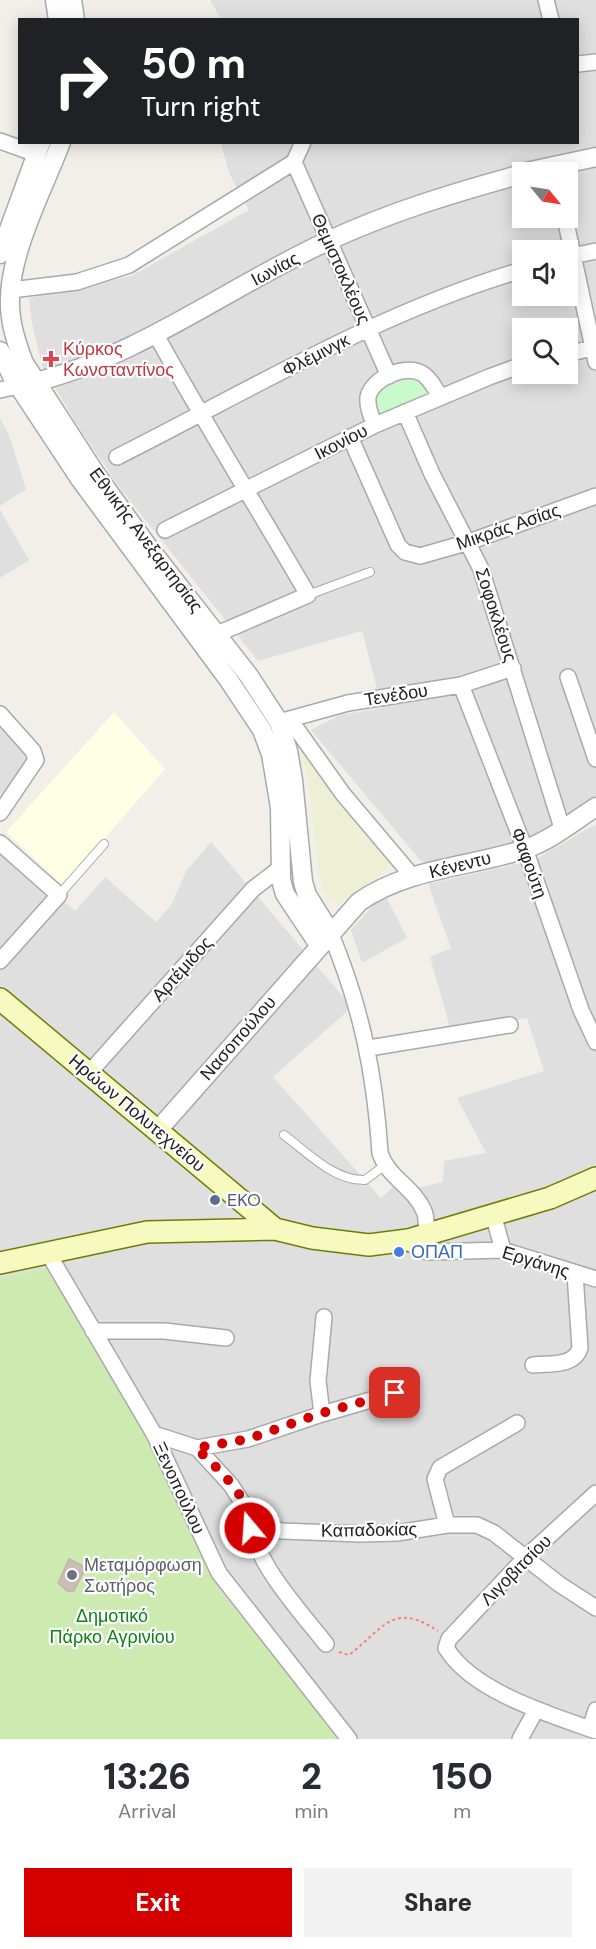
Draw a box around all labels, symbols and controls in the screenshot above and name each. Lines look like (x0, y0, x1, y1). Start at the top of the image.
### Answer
text: 50 m (141, 36, 246, 91)
icon: right (42, 42, 120, 120)
text: Turn right (141, 89, 261, 124)
north arrow (512, 162, 578, 228)
map controls (512, 162, 578, 384)
street label: Θεμιστοκλέους (306, 210, 376, 328)
button: sound (512, 240, 578, 306)
street label: Ιωνίας (247, 246, 303, 292)
button: search (512, 318, 578, 384)
street label: Φλέμινγκ (278, 327, 355, 382)
place label: Κύρκος Κωνσταντίνος (63, 337, 174, 382)
marker: Κύρκος Κωνσταντίνος (44, 352, 58, 366)
street label: Ικονίου (310, 418, 372, 466)
street label: Εθνικής Ανεξαρτησίας (84, 463, 209, 618)
street label: Μικράς Ασίας (453, 498, 563, 556)
street label: Σοφοκλέους (470, 565, 523, 665)
street label: Τενέδου (363, 678, 429, 712)
street label: Φαφούτη (505, 824, 553, 902)
street label: Κένεντυ (427, 846, 493, 884)
street label: Αρτέμιδος (146, 931, 218, 1007)
street label: Νασοπούλου (195, 991, 281, 1085)
street label: Ηρώων Πολυτεχνείου (64, 1049, 210, 1177)
place label: EKO (227, 1188, 261, 1212)
marker: EKO (208, 1193, 222, 1207)
place label: ΟΠΑΠ (411, 1240, 463, 1264)
street label: Εργάνης (499, 1240, 573, 1284)
marker: ΟΠΑΠ (392, 1245, 406, 1259)
pin (369, 1367, 420, 1418)
icon: arrive (378, 1376, 411, 1409)
street label: Ξενοπούλου (147, 1438, 211, 1538)
position arrow (218, 1496, 282, 1560)
street label: Καπαδοκίας (321, 1517, 418, 1543)
street label: Λιγοβιτσίου (475, 1529, 557, 1611)
place label: Μεταμόρφωση Σωτήρος (84, 1553, 202, 1598)
marker: Μεταμόρφωση Σωτήρος (65, 1568, 79, 1582)
park label: Δημοτικό Πάρκο Αγρινίου (50, 1604, 175, 1649)
text: 13:26 (103, 1753, 191, 1800)
text: 2 (301, 1753, 322, 1800)
text: 150 (432, 1753, 493, 1800)
text: Arrival (118, 1798, 176, 1824)
text: min (294, 1798, 329, 1824)
text: m (453, 1798, 471, 1824)
button: Exit (24, 1868, 292, 1937)
button: Share (304, 1868, 572, 1937)

